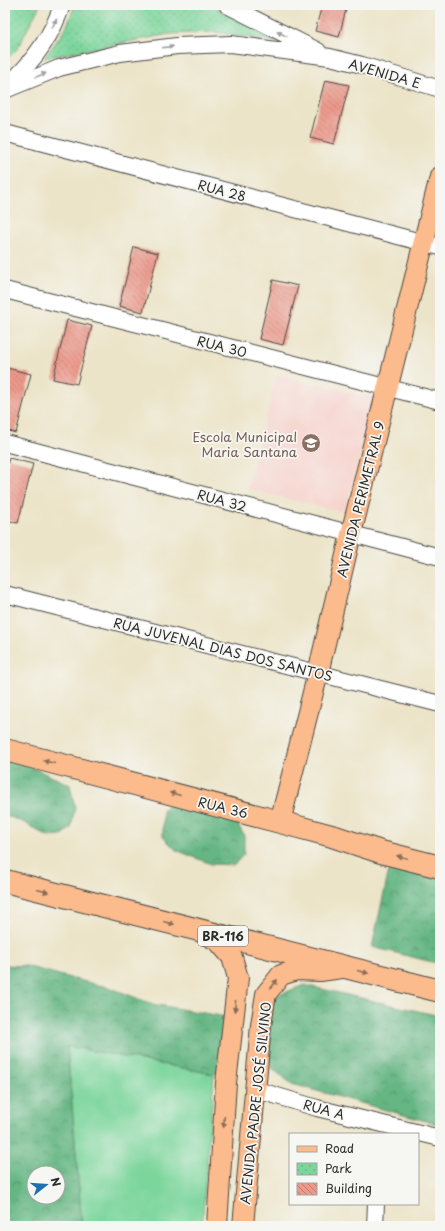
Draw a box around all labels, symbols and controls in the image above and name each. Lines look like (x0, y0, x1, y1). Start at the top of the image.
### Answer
one-way arrow (51, 18, 58, 30)
one-way arrow (276, 31, 288, 37)
one-way arrow (162, 44, 174, 50)
street label: AVENIDA E (347, 54, 423, 92)
one-way arrow (35, 71, 47, 77)
street label: RUA 28 (196, 174, 248, 206)
street label: RUA 30 (195, 331, 249, 361)
street label: AVENIDA PERIMETRAL 9 (331, 419, 389, 579)
place label: Escola Municipal Maria Santana (192, 427, 298, 461)
school or university icon: Escola Municipal Maria Santana (300, 432, 322, 454)
street label: RUA 32 (195, 484, 249, 516)
street label: RUA JUVENAL DIAS DOS SANTOS (111, 613, 335, 685)
one-way arrow (43, 759, 55, 765)
one-way arrow (169, 791, 181, 797)
street label: RUA 36 (196, 792, 250, 822)
one-way arrow (396, 854, 408, 860)
one-way arrow (37, 888, 49, 894)
one-way arrow (163, 920, 175, 926)
road number: BR-116 (198, 926, 248, 946)
one-way arrow (356, 970, 369, 976)
one-way arrow (270, 978, 278, 989)
one-way arrow (231, 1000, 238, 1012)
street label: AVENIDA PADRE JOSÉ SILVINO (235, 1001, 275, 1205)
street label: RUA A (301, 1094, 347, 1124)
one-way arrow (220, 1116, 227, 1128)
legend (289, 1133, 419, 1205)
text: Road (325, 1139, 354, 1157)
text: Park (325, 1159, 352, 1177)
north arrow (26, 1165, 66, 1205)
text: N (47, 1175, 66, 1189)
text: Building (325, 1179, 372, 1197)

